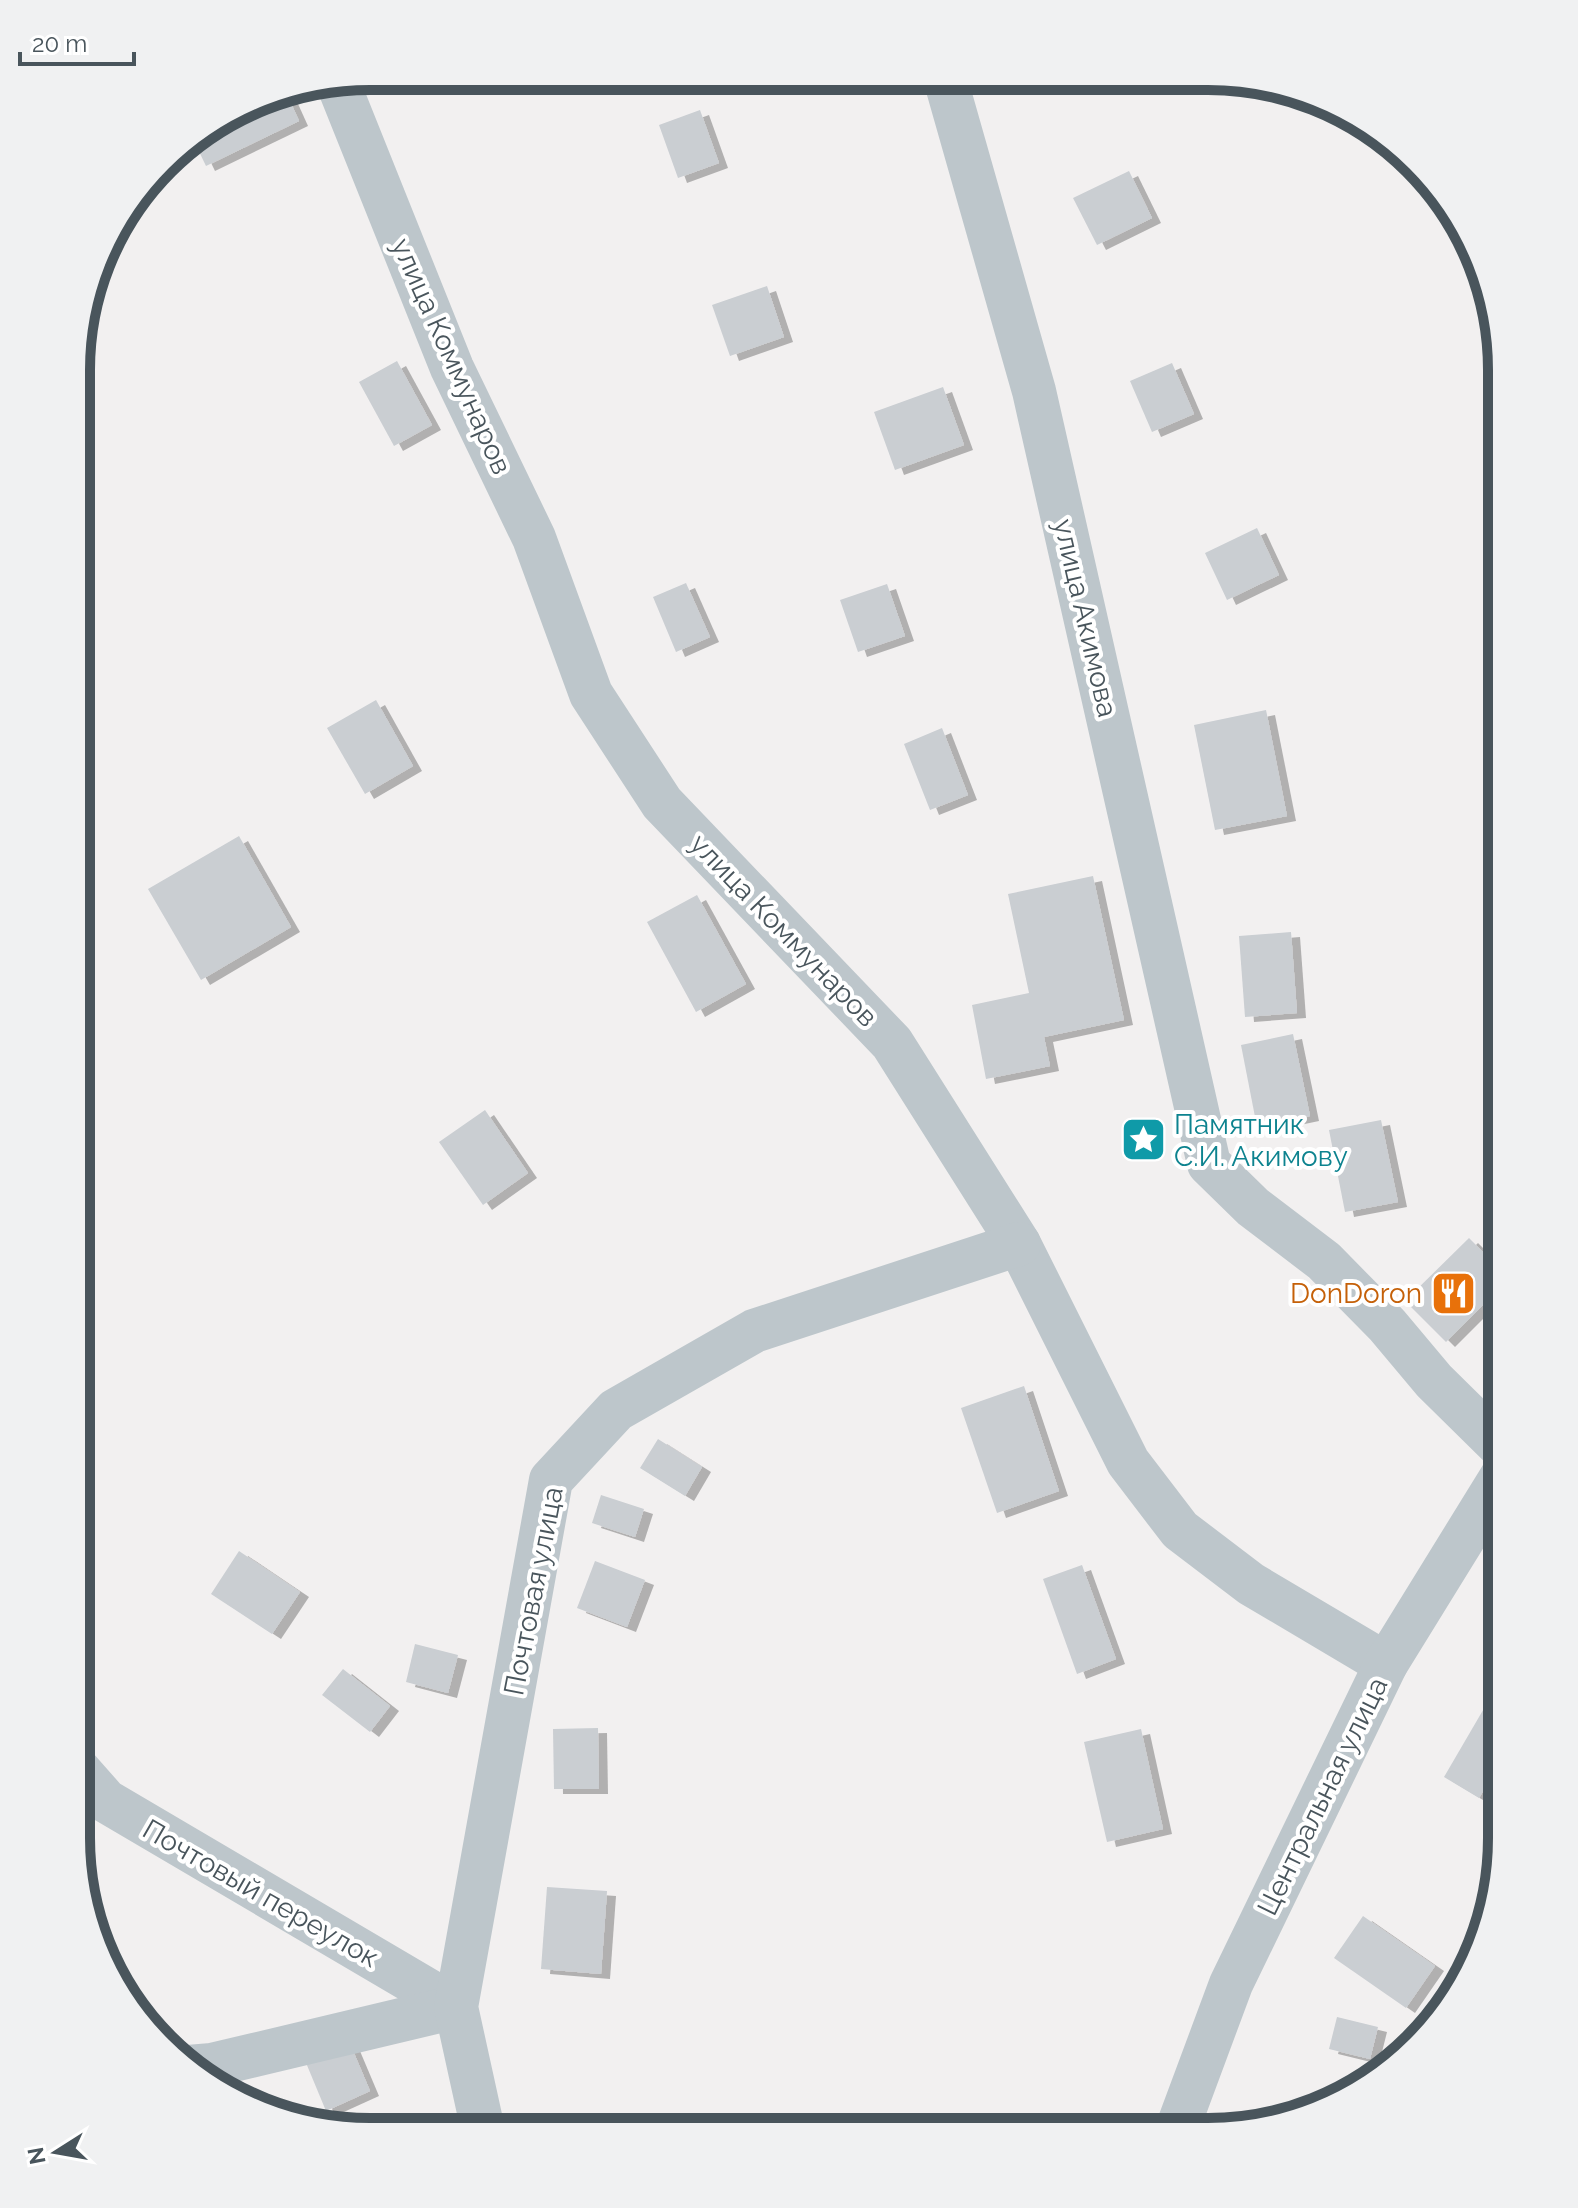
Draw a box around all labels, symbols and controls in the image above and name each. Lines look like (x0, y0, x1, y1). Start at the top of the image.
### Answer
scale bar (20, 16, 134, 66)
text: 20 m (32, 29, 87, 58)
street label: улица Коммунаров (385, 233, 518, 479)
street label: улица Акимова (1047, 516, 1124, 720)
street label: улица Коммунаров (683, 827, 884, 1033)
place label: Памятник С.И. Акимову (1174, 1108, 1348, 1173)
place icon: Памятник С.И. Акимову (1119, 1116, 1167, 1164)
restaurant icon: DonDoron (1429, 1269, 1477, 1317)
place label: DonDoron (1290, 1277, 1422, 1310)
street label: Почтовая улица (497, 1484, 570, 1698)
street label: Центральная улица (1251, 1672, 1394, 1920)
street label: Почтовый переулок (137, 1812, 385, 1974)
north arrow (16, 2112, 96, 2192)
text: N (22, 2145, 51, 2167)

